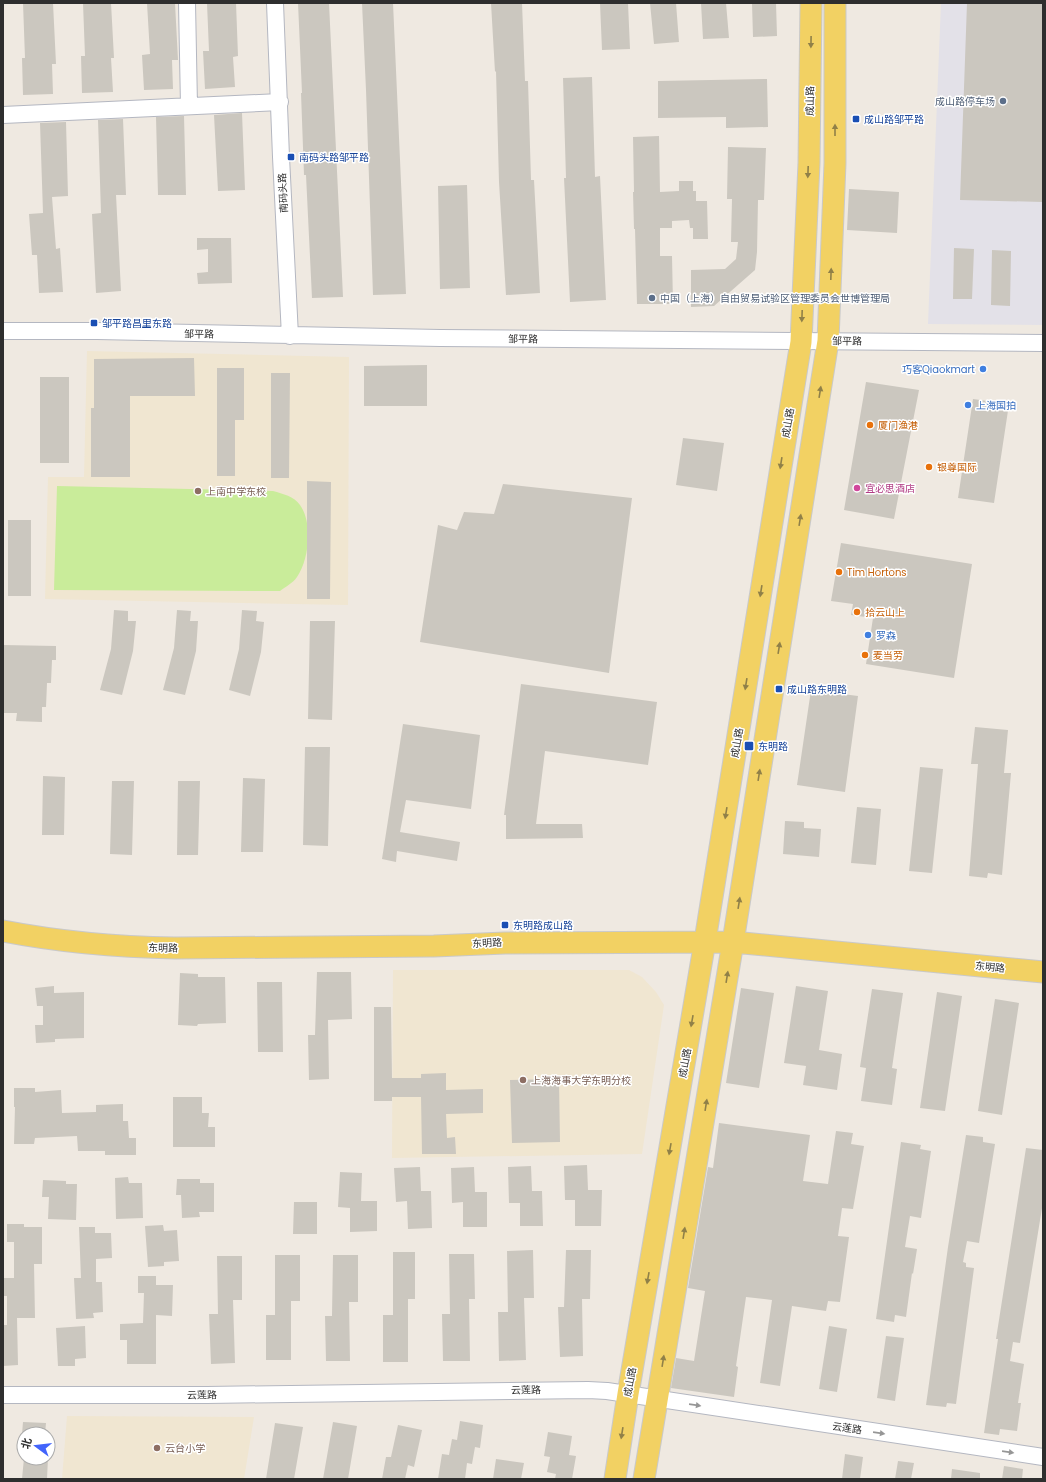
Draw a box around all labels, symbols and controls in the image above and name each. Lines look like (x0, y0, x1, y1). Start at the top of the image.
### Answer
one-way arrow (807, 36, 814, 48)
street label: 成山路 (802, 86, 818, 116)
place label: 成山路停车场 (935, 94, 995, 109)
marker: 成山路停车场 (998, 96, 1008, 106)
place label: 成山路邹平路 (864, 112, 924, 127)
marker: 成山路邹平路 (851, 114, 861, 124)
one-way arrow (832, 123, 838, 136)
place label: 南码头路邹平路 (299, 150, 369, 165)
marker: 南码头路邹平路 (286, 152, 296, 162)
one-way arrow (805, 166, 812, 178)
street label: 南码头路 (274, 173, 292, 213)
one-way arrow (828, 267, 834, 280)
place label: 中国（上海）自由贸易试验区管理委员会世博管理局 (660, 291, 890, 306)
marker: 中国（上海）自由贸易试验区管理委员会世博管理局 (647, 293, 657, 303)
one-way arrow (799, 310, 806, 322)
place label: 邹平路昌里东路 (102, 316, 172, 331)
marker: 邹平路昌里东路 (89, 318, 99, 328)
street label: 邹平路 (184, 326, 214, 342)
street label: 邹平路 (508, 331, 538, 347)
street label: 邹平路 (832, 333, 862, 349)
place label: 巧客Qiaokmart (902, 362, 975, 377)
marker: 巧客Qiaokmart (978, 364, 988, 374)
one-way arrow (817, 386, 823, 398)
place label: 上海国拍 (976, 398, 1016, 413)
marker: 上海国拍 (963, 400, 973, 410)
street label: 成山路 (778, 407, 798, 439)
place label: 厦门渔港 (878, 418, 918, 433)
marker: 厦门渔港 (865, 420, 875, 430)
one-way arrow (778, 457, 784, 469)
place label: 银尊国际 (937, 460, 977, 475)
marker: 银尊国际 (924, 462, 934, 472)
place label: 宜必思酒店 (865, 481, 915, 496)
marker: 宜必思酒店 (852, 483, 862, 493)
place label: 上南中学东校 (206, 484, 266, 499)
marker: 上南中学东校 (193, 486, 203, 496)
one-way arrow (797, 514, 803, 526)
place label: Tim Hortons (847, 565, 907, 580)
marker: Tim Hortons (834, 567, 844, 577)
one-way arrow (758, 585, 764, 597)
place label: 拾云山上 (865, 605, 905, 620)
marker: 拾云山上 (852, 607, 862, 617)
place label: 罗森 (876, 628, 896, 643)
marker: 罗森 (863, 630, 873, 640)
one-way arrow (776, 642, 782, 655)
place label: 麦当劳 (873, 648, 903, 663)
marker: 麦当劳 (860, 650, 870, 660)
one-way arrow (743, 678, 749, 691)
place label: 成山路东明路 (787, 682, 847, 697)
marker: 成山路东明路 (774, 684, 784, 694)
street label: 成山路 (727, 727, 747, 759)
place label: 东明路 (758, 739, 788, 754)
marker: 东明路 (743, 740, 755, 752)
one-way arrow (756, 769, 762, 781)
one-way arrow (723, 807, 729, 819)
one-way arrow (736, 897, 742, 909)
place label: 东明路成山路 (513, 918, 573, 933)
marker: 东明路成山路 (500, 920, 510, 930)
street label: 东明路 (472, 935, 502, 951)
street label: 东明路 (148, 940, 178, 956)
street label: 东明路 (974, 958, 1006, 976)
one-way arrow (724, 970, 730, 983)
one-way arrow (689, 1015, 695, 1027)
street label: 成山路 (675, 1047, 695, 1079)
place label: 上海海事大学东明分校 (531, 1073, 631, 1088)
marker: 上海海事大学东明分校 (518, 1075, 528, 1085)
one-way arrow (703, 1099, 709, 1111)
one-way arrow (666, 1143, 672, 1156)
one-way arrow (682, 1227, 688, 1239)
one-way arrow (644, 1271, 650, 1284)
one-way arrow (660, 1355, 666, 1367)
street label: 成山路 (620, 1366, 640, 1398)
street label: 云莲路 (511, 1382, 541, 1398)
street label: 云莲路 (187, 1387, 217, 1403)
one-way arrow (689, 1402, 701, 1408)
street label: 云莲路 (831, 1418, 863, 1438)
north arrow (16, 1426, 56, 1466)
one-way arrow (619, 1427, 625, 1439)
one-way arrow (873, 1430, 885, 1436)
text: 北 (17, 1436, 35, 1451)
place label: 云台小学 (165, 1441, 205, 1456)
marker: 云台小学 (152, 1443, 162, 1453)
one-way arrow (1002, 1449, 1014, 1455)

